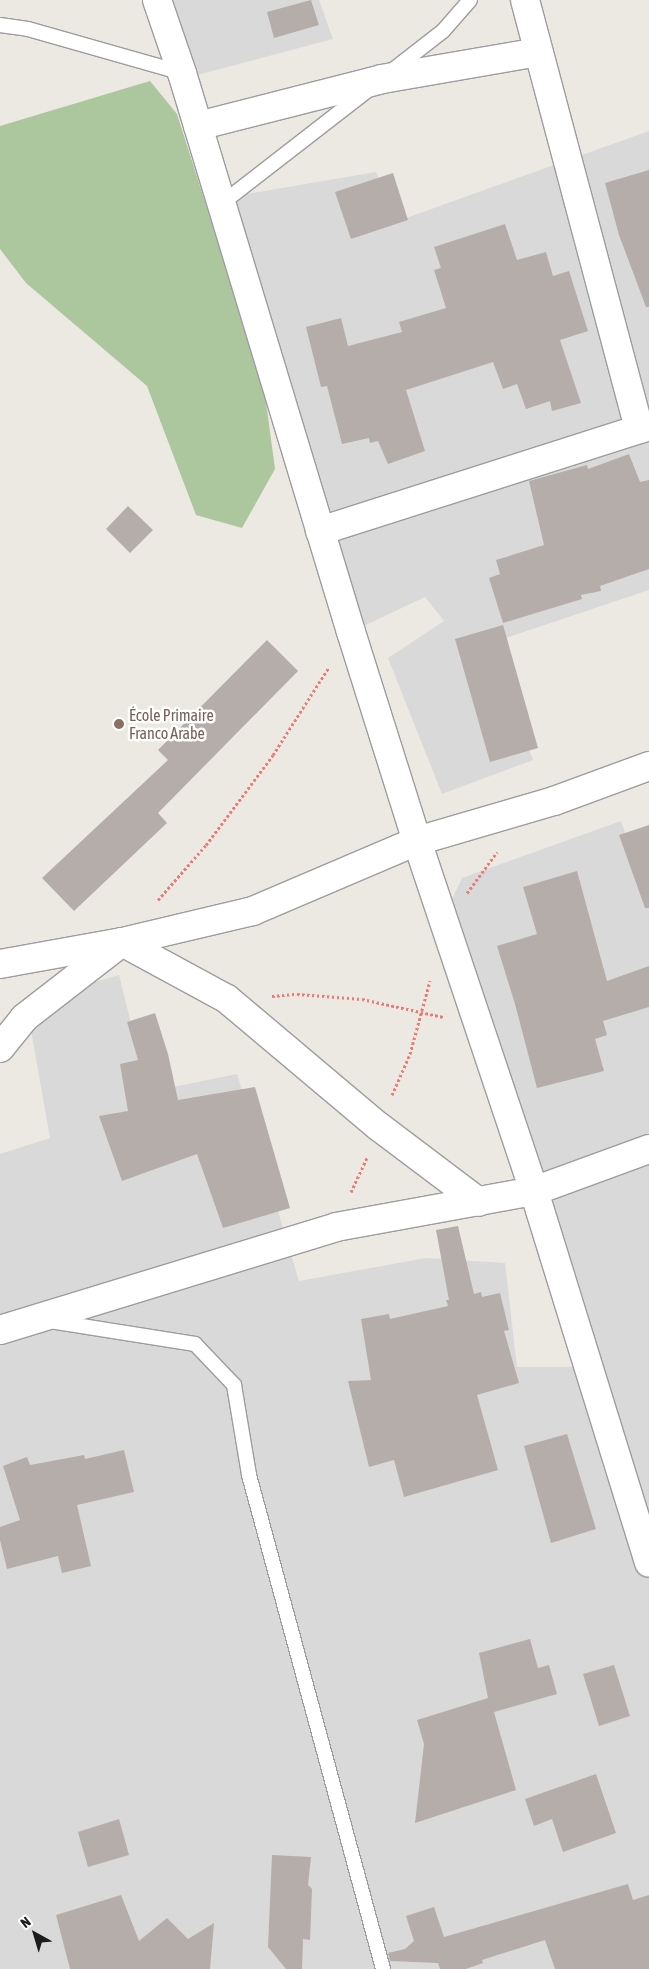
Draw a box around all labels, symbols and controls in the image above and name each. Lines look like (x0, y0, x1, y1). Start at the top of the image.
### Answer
place label: École Primaire Franco Arabe (129, 705, 214, 743)
marker: École Primaire Franco Arabe (113, 718, 125, 730)
north arrow (10, 1909, 60, 1959)
text: N (17, 1914, 34, 1931)

